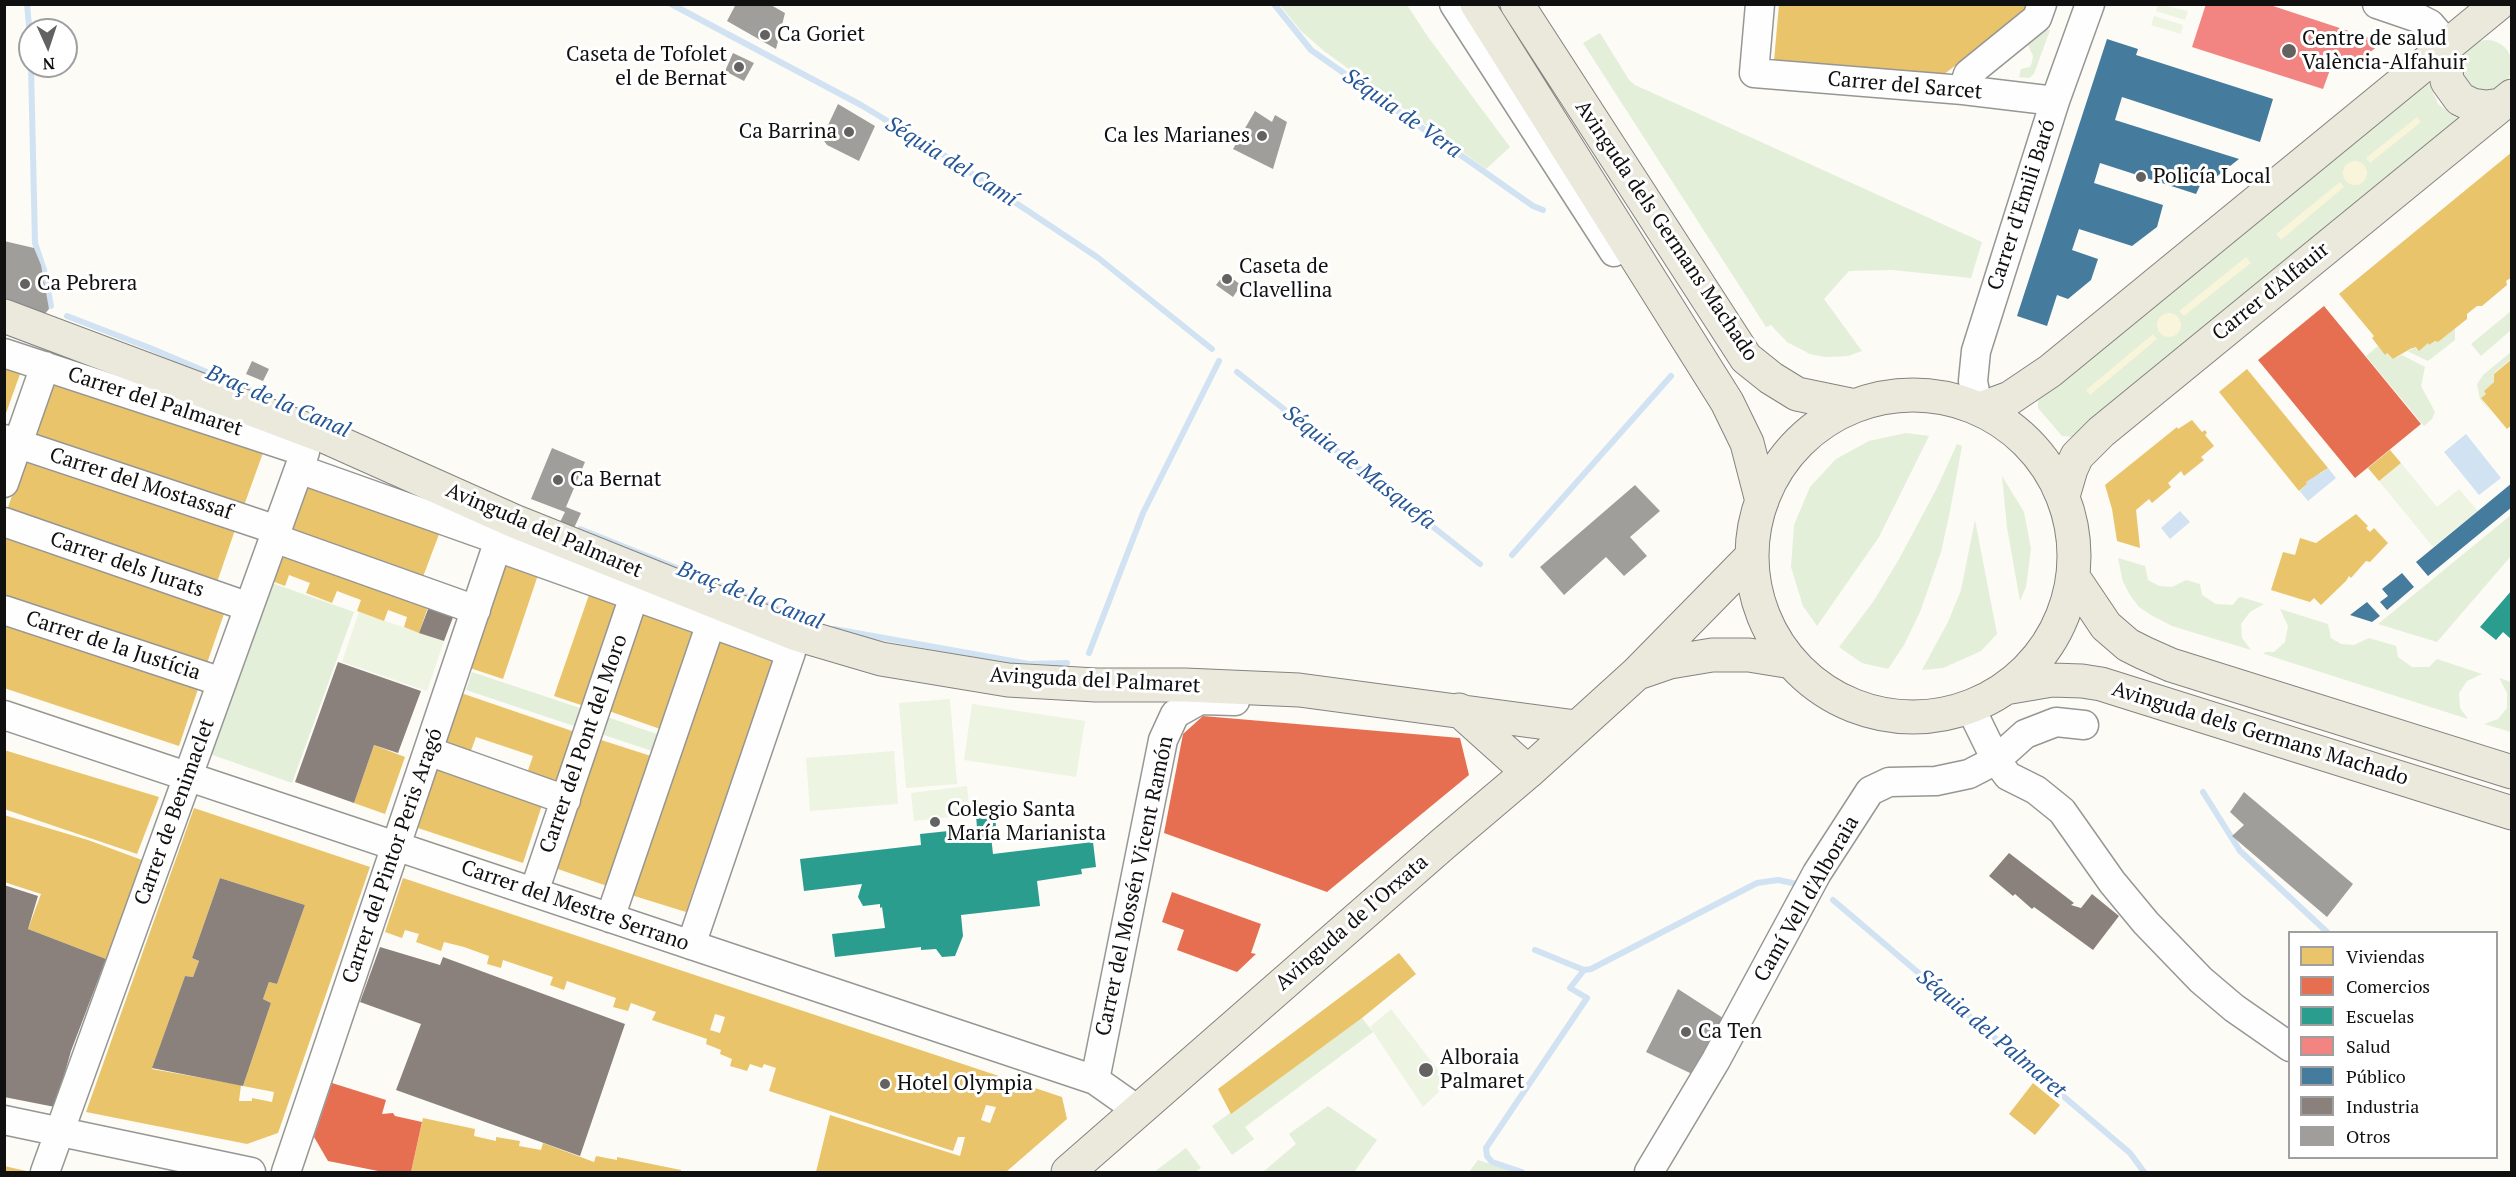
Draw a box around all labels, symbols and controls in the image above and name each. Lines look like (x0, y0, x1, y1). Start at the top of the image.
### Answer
north arrow (18, 18, 78, 78)
place label: Ca Goriet (777, 22, 865, 48)
place label: Centre de salud València-Alfahuir (2302, 26, 2467, 76)
marker: Ca Goriet (758, 28, 772, 42)
place label: Caseta de Tofolet el de Bernat (566, 42, 727, 92)
marker: Centre de salud València-Alfahuir (2280, 42, 2298, 60)
text: N (42, 53, 55, 75)
marker: Caseta de Tofolet el de Bernat (732, 60, 746, 74)
water label: Séquia de Vera (1337, 63, 1467, 165)
street label: Carrer del Sarcet (1827, 67, 1983, 105)
street label: Avinguda dels Germans Machado (1569, 96, 1763, 366)
water label: Séquia del Camí (880, 111, 1022, 213)
street label: Carrer d'Emili Baró (1983, 117, 2061, 293)
place label: Ca Barrina (739, 119, 837, 145)
place label: Ca les Marianes (1104, 123, 1250, 149)
marker: Ca Barrina (842, 125, 856, 139)
marker: Ca les Marianes (1255, 129, 1269, 143)
place label: Policía Local (2153, 164, 2271, 190)
marker: Policía Local (2134, 170, 2148, 184)
street label: Carrer d'Alfauir (2208, 237, 2334, 347)
place label: Caseta de Clavellina (1239, 254, 1332, 304)
place label: Ca Pebrera (37, 271, 137, 297)
marker: Caseta de Clavellina (1220, 272, 1234, 286)
marker: Ca Pebrera (18, 277, 32, 291)
water label: Braç de la Canal (202, 360, 354, 444)
street label: Carrer del Palmaret (64, 362, 246, 442)
water label: Séquia de Masquefa (1277, 400, 1441, 536)
street label: Carrer del Mostassaf (46, 443, 236, 525)
place label: Ca Bernat (570, 467, 662, 493)
marker: Ca Bernat (551, 473, 565, 487)
street label: Avinguda del Palmaret (442, 478, 646, 584)
street label: Carrer dels Jurats (47, 527, 207, 603)
water label: Braç de la Canal (673, 556, 827, 636)
street label: Carrer de la Justícia (22, 606, 204, 686)
street label: Carrer del Pont del Moro (535, 631, 633, 857)
street label: Avinguda del Palmaret (989, 663, 1201, 699)
street label: Avinguda dels Germans Machado (2109, 677, 2411, 791)
street label: Carrer de Benimaclet (130, 715, 220, 909)
street label: Carrer del Pintor Peris Aragó (337, 725, 449, 987)
street label: Carrer del Mossén Vicent Ramón (1091, 734, 1179, 1038)
place label: Colegio Santa María Marianista (947, 797, 1106, 847)
street label: Camí Vell d'Alboraia (1749, 812, 1865, 986)
marker: Colegio Santa María Marianista (928, 815, 942, 829)
street label: Avinguda de l'Orxata (1271, 850, 1433, 996)
street label: Carrer del Mestre Serrano (458, 855, 692, 957)
legend (2288, 931, 2498, 1159)
text: Viviendas (2346, 944, 2425, 968)
water label: Séquia del Palmaret (1911, 964, 2071, 1104)
text: Comercios (2346, 974, 2430, 998)
text: Escuelas (2346, 1004, 2414, 1028)
place label: Ca Ten (1698, 1019, 1762, 1045)
marker: Ca Ten (1679, 1025, 1693, 1039)
text: Salud (2346, 1034, 2390, 1058)
place label: Alboraia Palmaret (1440, 1045, 1525, 1095)
marker: Alboraia Palmaret (1417, 1061, 1435, 1079)
text: Público (2346, 1064, 2406, 1088)
place label: Hotel Olympia (897, 1071, 1033, 1097)
marker: Hotel Olympia (878, 1077, 892, 1091)
text: Industria (2346, 1094, 2419, 1118)
text: Otros (2346, 1124, 2391, 1148)

